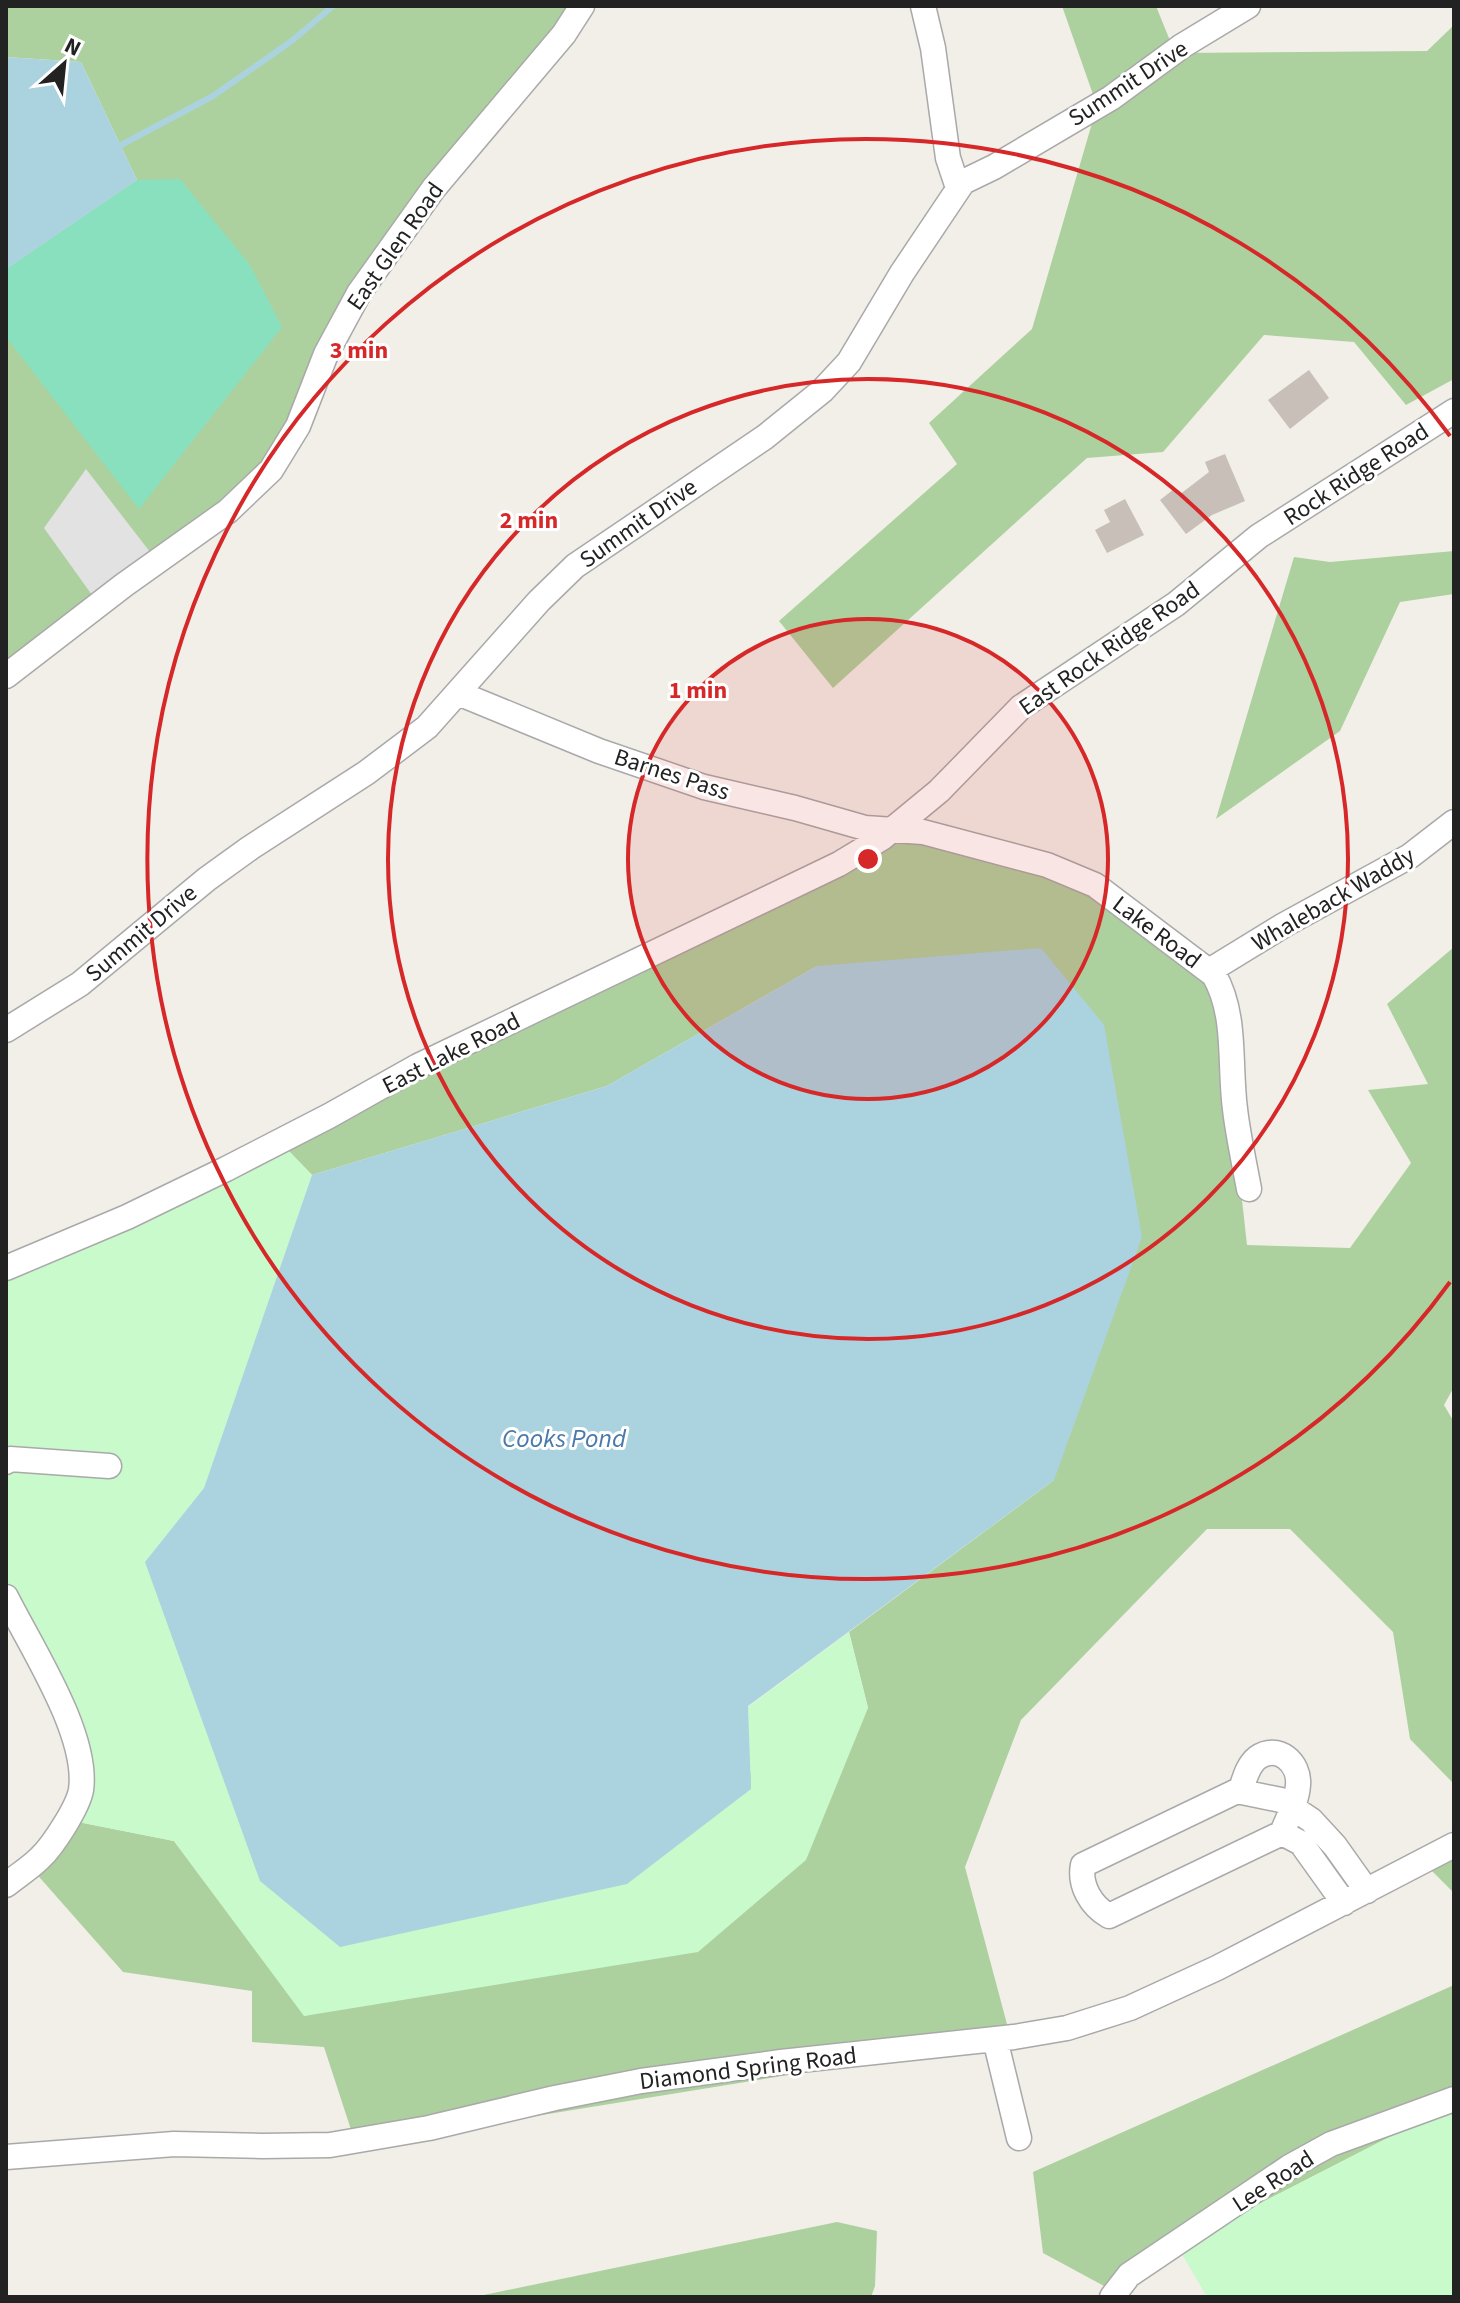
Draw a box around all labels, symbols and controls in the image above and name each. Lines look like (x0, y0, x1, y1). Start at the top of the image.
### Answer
north arrow (24, 24, 104, 104)
text: N (59, 29, 86, 65)
street label: Summit Drive (1062, 32, 1195, 135)
street label: East Glen Road (338, 175, 453, 318)
text: 3 min (330, 333, 388, 368)
street label: Rock Ridge Road (1277, 414, 1436, 535)
street label: Summit Drive (572, 470, 704, 577)
text: 2 min (500, 503, 558, 538)
street label: East Rock Ridge Road (1012, 573, 1207, 724)
text: 1 min (669, 673, 727, 708)
street label: Barnes Pass (610, 739, 734, 810)
street label: Whaleback Waddy (1245, 838, 1421, 960)
centre of rings (854, 845, 882, 873)
street label: Summit Drive (78, 876, 205, 991)
street label: Lake Road (1105, 887, 1209, 977)
street label: East Lake Road (376, 1004, 526, 1103)
water label: Cooks Pond (502, 1420, 627, 1457)
street label: Diamond Spring Road (637, 2038, 859, 2099)
street label: Lee Road (1225, 2142, 1321, 2221)

